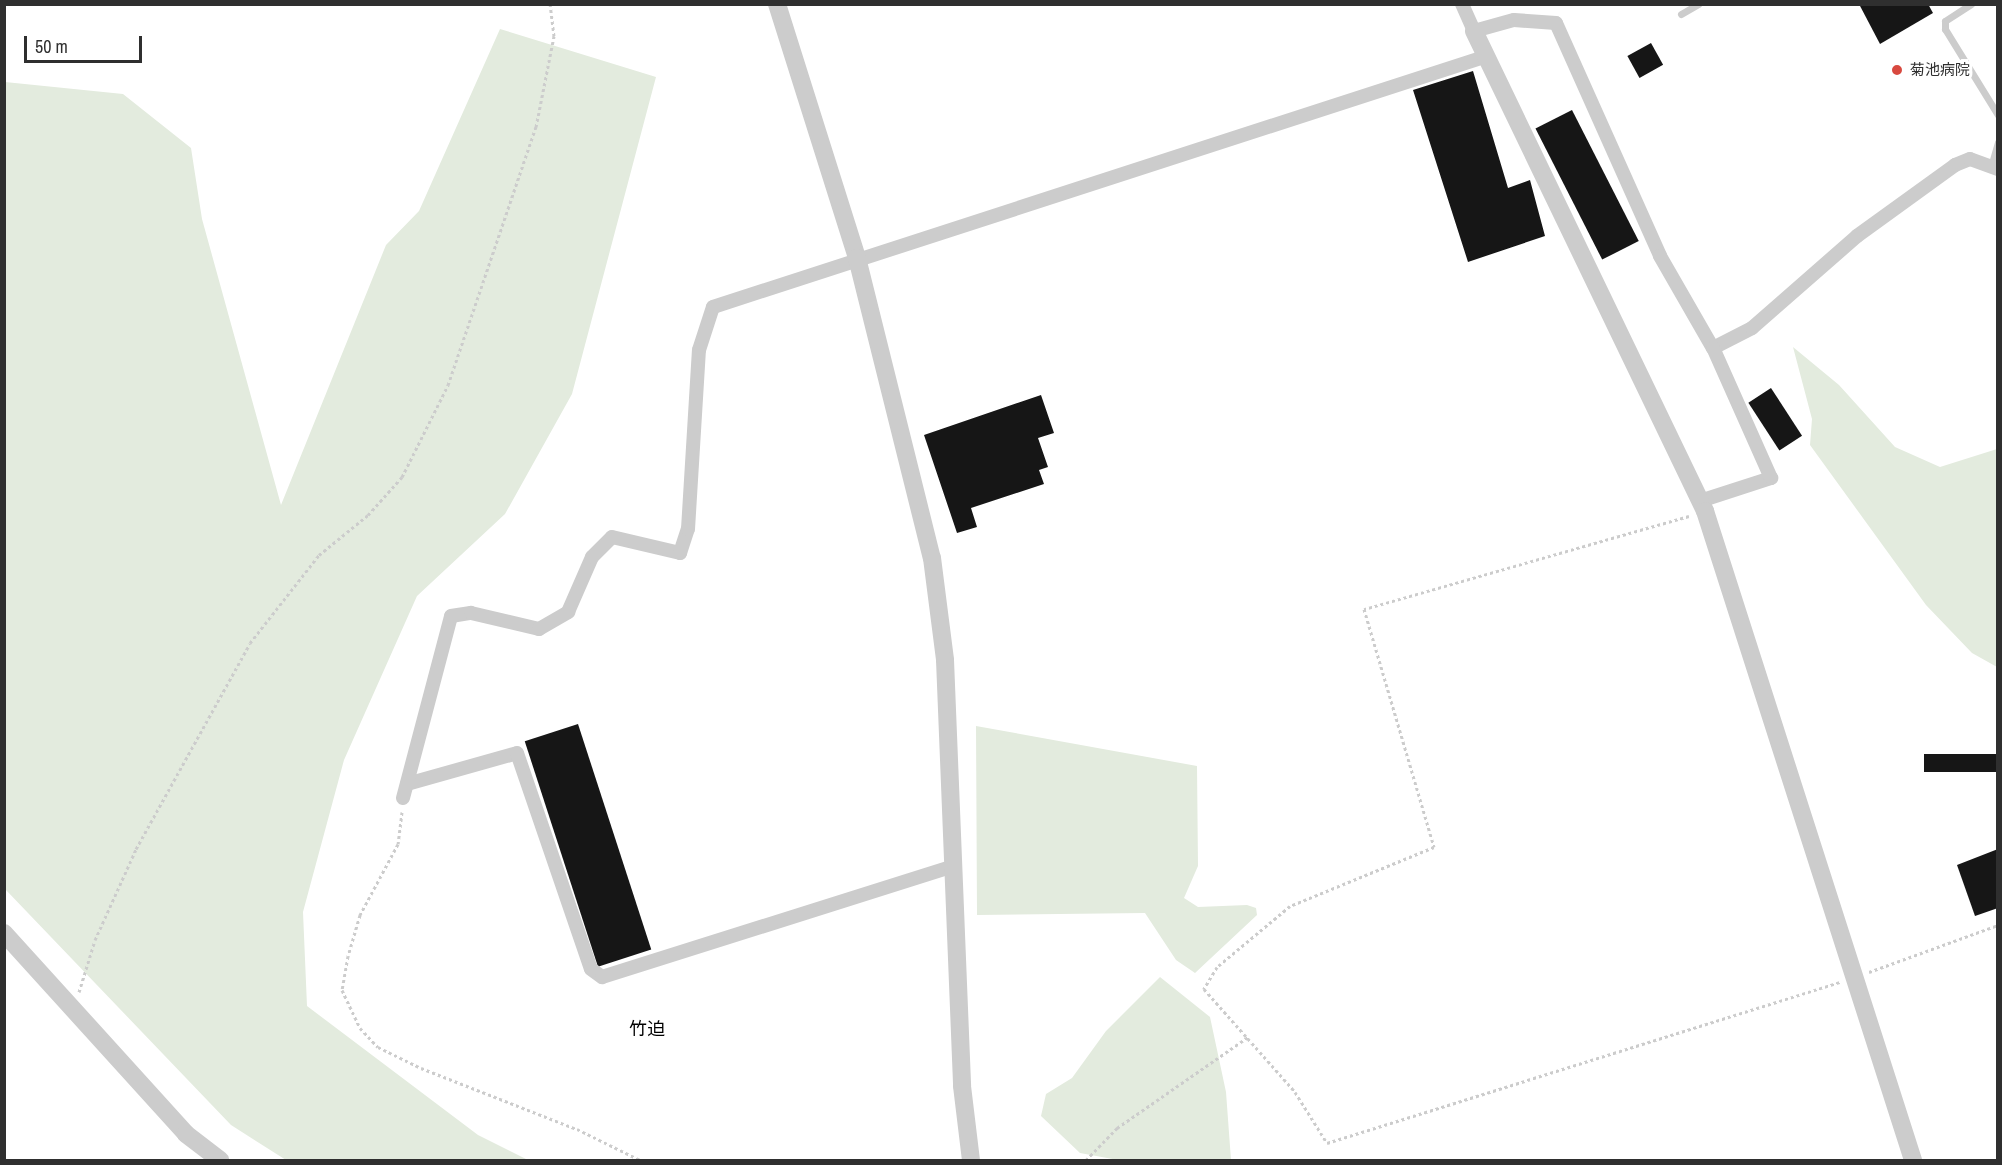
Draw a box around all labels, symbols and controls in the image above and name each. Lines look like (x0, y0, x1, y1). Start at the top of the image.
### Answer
scale bar (27, 24, 146, 62)
text: 50 m (35, 34, 68, 59)
marker: 菊池病院 (1888, 61, 1906, 79)
place label: 菊池病院 (1910, 61, 1970, 79)
district label: 竹迫 (629, 1018, 665, 1040)

